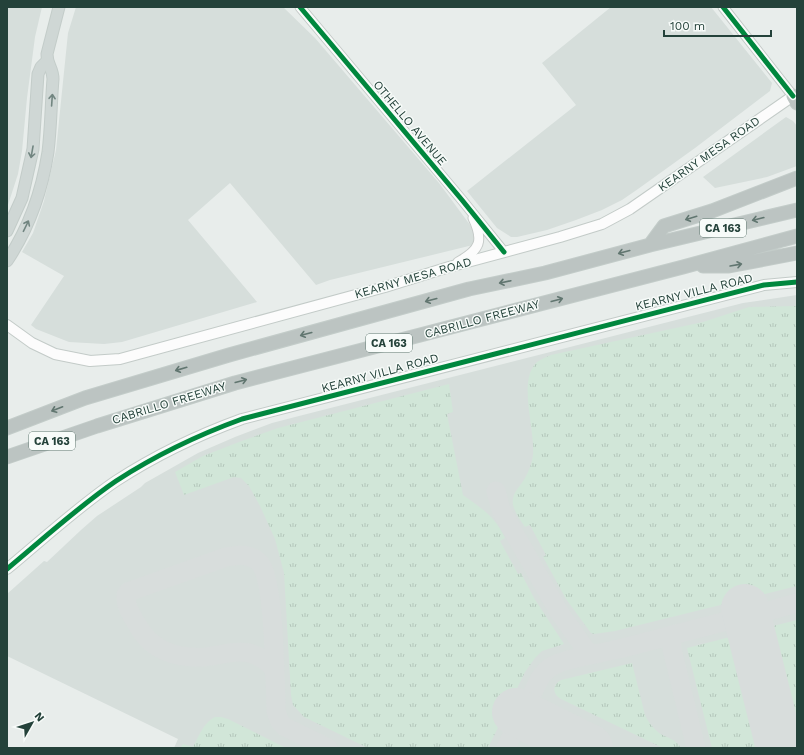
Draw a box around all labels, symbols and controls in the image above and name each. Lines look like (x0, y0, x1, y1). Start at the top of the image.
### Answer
scale bar (664, 12, 771, 38)
text: 100 m (670, 19, 705, 33)
street label: OTHELLO AVENUE (370, 78, 450, 169)
one-way arrow (48, 94, 55, 107)
street label: KEARNY MESA ROAD (655, 114, 763, 194)
one-way arrow (28, 145, 36, 158)
one-way arrow (684, 215, 697, 222)
one-way arrow (751, 216, 764, 224)
road number: CA 163 (700, 219, 746, 237)
one-way arrow (23, 221, 30, 233)
one-way arrow (618, 249, 631, 256)
street label: KEARNY MESA ROAD (353, 255, 473, 301)
one-way arrow (729, 260, 742, 268)
street label: KEARNY VILLA ROAD (634, 271, 754, 313)
one-way arrow (499, 278, 512, 286)
one-way arrow (550, 295, 563, 303)
street label: CABRILLO FREEWAY (423, 297, 541, 341)
one-way arrow (425, 297, 438, 304)
one-way arrow (300, 331, 313, 338)
road number: CA 163 (366, 334, 412, 352)
street label: KEARNY VILLA ROAD (320, 351, 440, 395)
one-way arrow (174, 366, 187, 373)
one-way arrow (234, 377, 247, 385)
street label: CABRILLO FREEWAY (110, 379, 228, 427)
one-way arrow (51, 406, 63, 414)
road number: CA 163 (29, 432, 75, 450)
north arrow (12, 703, 52, 743)
text: N (32, 710, 47, 724)

